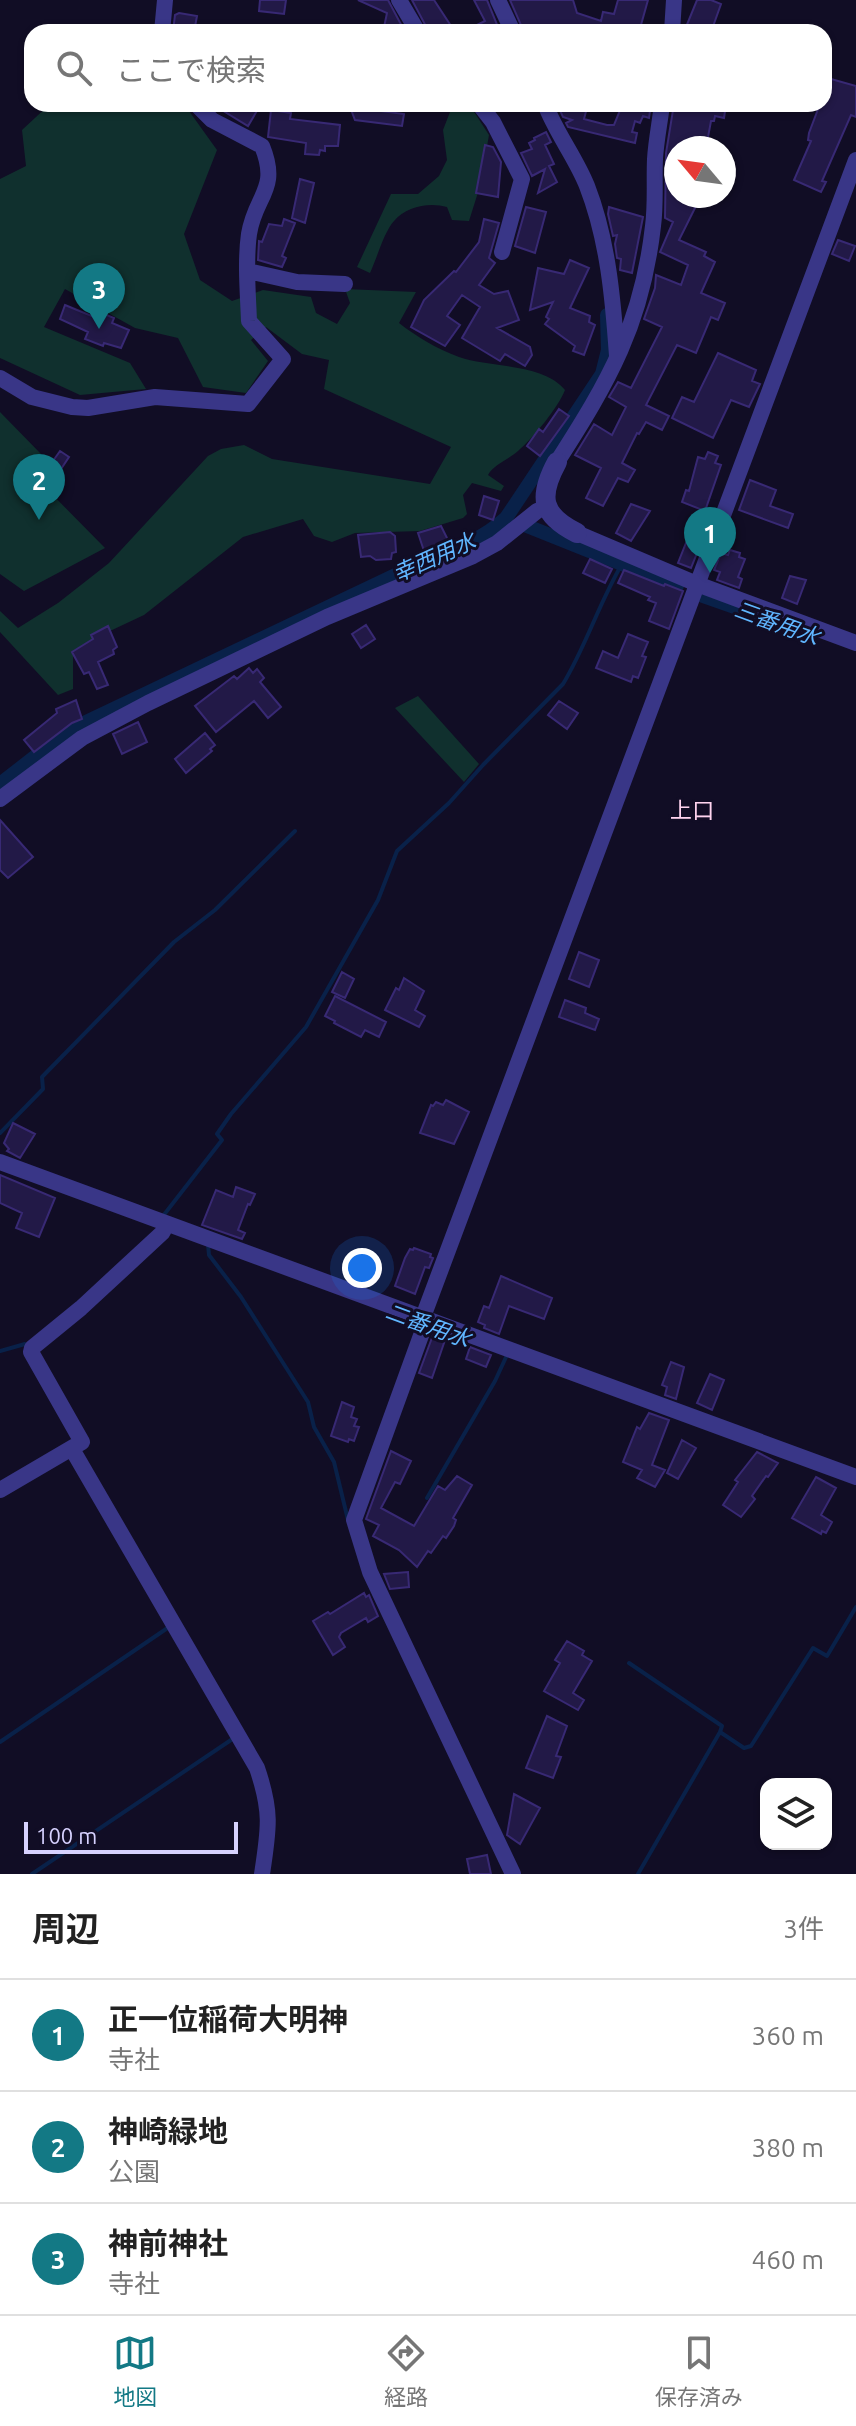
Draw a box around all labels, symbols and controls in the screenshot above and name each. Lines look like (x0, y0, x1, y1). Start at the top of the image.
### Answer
search box (24, 24, 832, 112)
icon: search (52, 46, 96, 90)
text: ここで検索 (116, 53, 266, 87)
north arrow (664, 136, 736, 208)
pin: 3 (73, 263, 125, 329)
pin: 2 (13, 454, 65, 520)
pin: 1 (684, 507, 736, 573)
water label: 幸西用水 (389, 526, 481, 586)
water label: 三番用水 (732, 596, 825, 650)
district label: 上口 (670, 797, 714, 822)
your location (342, 1248, 382, 1288)
water label: 二番用水 (383, 1298, 476, 1352)
map controls (760, 1778, 832, 1850)
button: layers (760, 1778, 832, 1850)
scale bar (24, 1818, 238, 1854)
text: 100 m (36, 1823, 97, 1848)
text: 周辺 (32, 1909, 100, 1947)
text: 3件 (783, 1914, 824, 1943)
text: 正一位稲荷大明神 (108, 2002, 348, 2036)
text: 1 (51, 2021, 65, 2050)
text: 360 m (752, 2021, 824, 2050)
text: 寺社 (108, 2045, 160, 2074)
text: 神崎緑地 (108, 2114, 228, 2148)
text: 2 (51, 2133, 65, 2162)
text: 380 m (752, 2133, 824, 2162)
text: 公園 (108, 2157, 160, 2186)
text: 神前神社 (108, 2226, 228, 2260)
text: 3 (51, 2245, 65, 2274)
text: 460 m (752, 2245, 824, 2274)
text: 寺社 (108, 2269, 160, 2298)
tab: 地図 (113, 2331, 157, 2411)
tab: 経路 (384, 2331, 428, 2411)
tab: 保存済み (655, 2331, 743, 2411)

